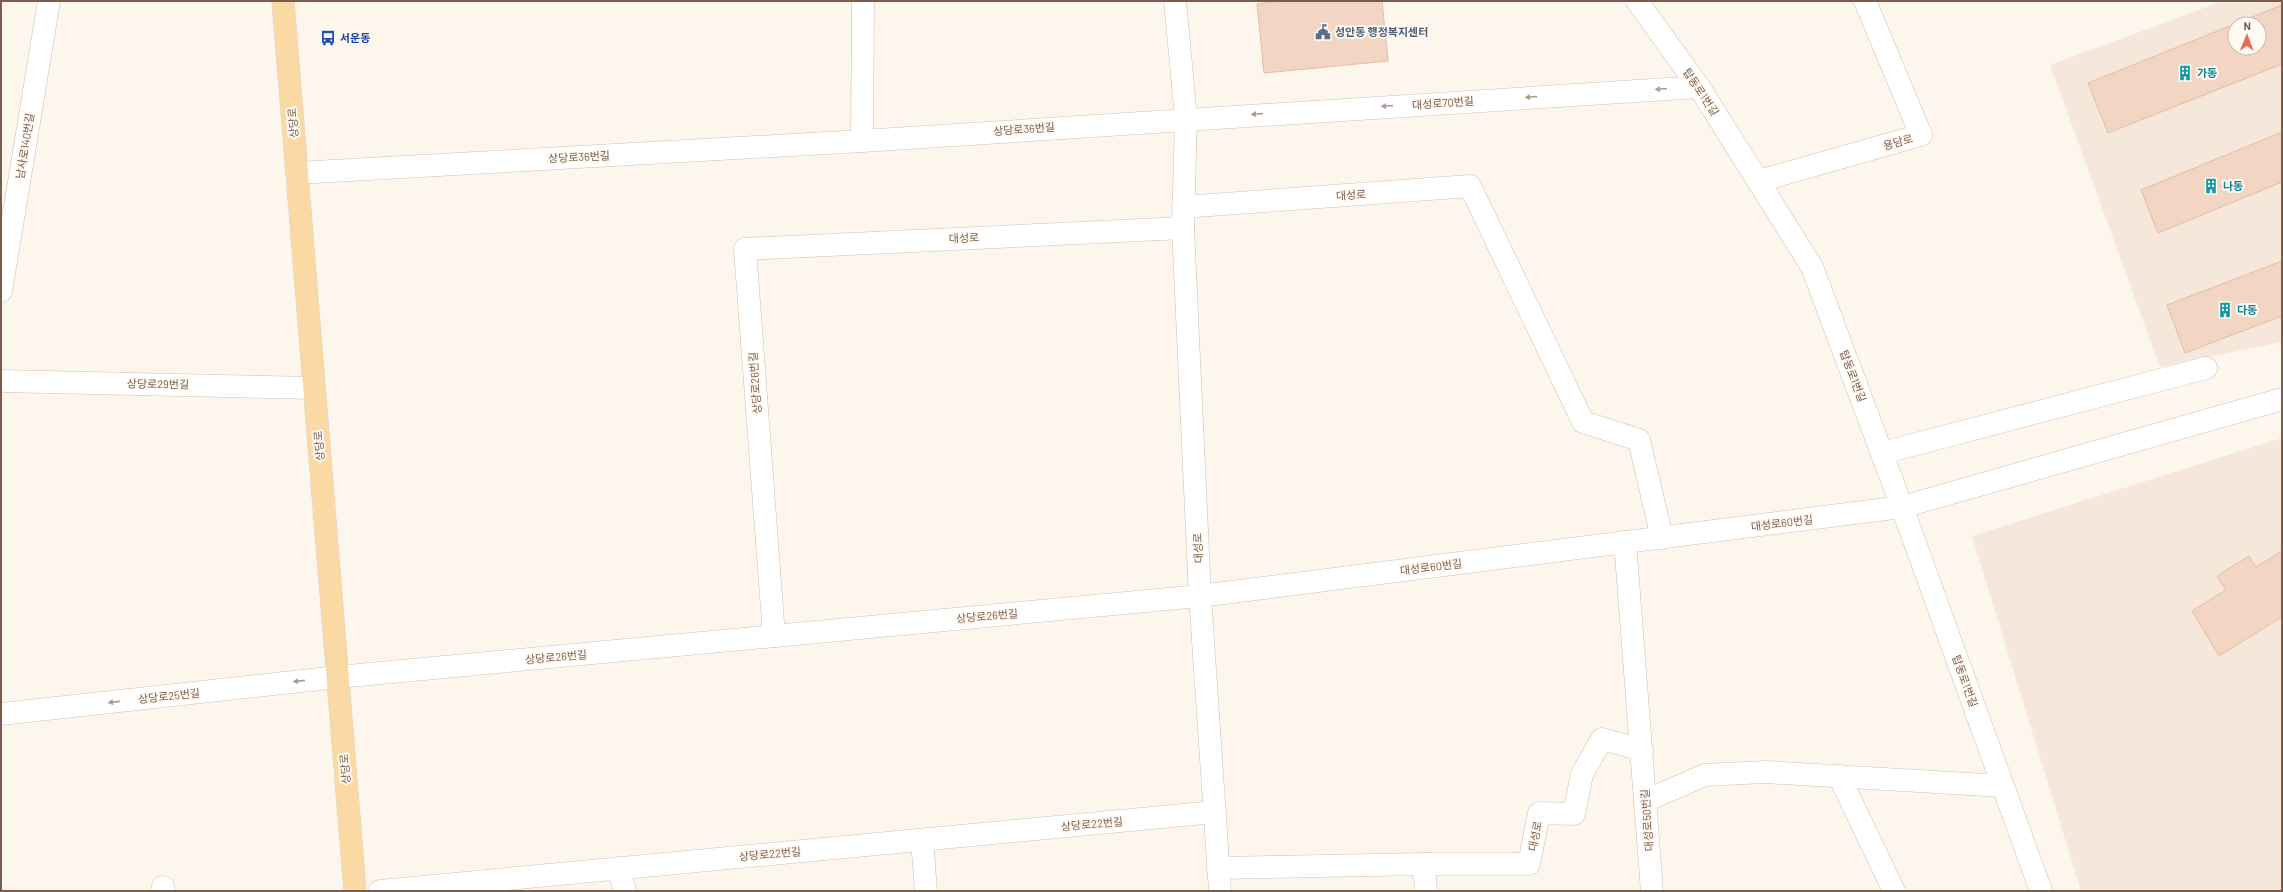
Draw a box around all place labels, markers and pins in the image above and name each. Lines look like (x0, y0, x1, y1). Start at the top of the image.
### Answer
public building icon: 성안동 행정복지센터 (1314, 23, 1332, 41)
place label: 성안동 행정복지센터 (1335, 25, 1428, 38)
bus stop icon: 서운동 (319, 29, 337, 47)
place label: 서운동 (340, 31, 370, 44)
building icon: 가동 (2176, 64, 2194, 82)
place label: 가동 (2197, 66, 2217, 79)
building icon: 나동 (2202, 177, 2220, 195)
place label: 나동 (2223, 179, 2243, 192)
building icon: 다동 (2216, 301, 2234, 319)
place label: 다동 (2237, 303, 2257, 316)

